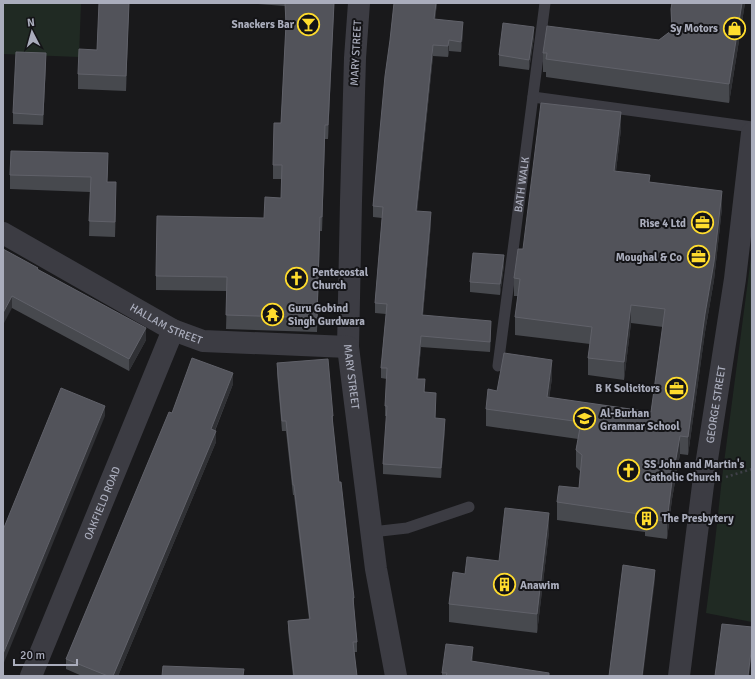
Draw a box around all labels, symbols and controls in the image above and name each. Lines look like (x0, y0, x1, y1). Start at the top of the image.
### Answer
bar icon: Snackers Bar (296, 11, 322, 37)
north arrow (12, 12, 52, 52)
shop icon: Sy Motors (721, 15, 747, 41)
text: N (27, 16, 35, 29)
place label: Snackers Bar (232, 18, 295, 31)
street label: MARY STREET (348, 19, 364, 86)
place label: Sy Motors (670, 22, 718, 35)
street label: BATH WALK (511, 155, 532, 213)
office icon: Rise 4 Ltd (689, 210, 715, 236)
place label: Rise 4 Ltd (639, 217, 686, 230)
office icon: Moughal & Co (685, 244, 711, 270)
place label: Moughal & Co (616, 251, 682, 264)
church icon: Pentecostal Church (283, 265, 309, 291)
place label: Pentecostal Church (312, 266, 369, 292)
street label: HALLAM STREET (128, 300, 205, 347)
temple icon: Guru Gobind Singh Gurdwara (259, 301, 285, 327)
place label: Guru Gobind Singh Gurdwara (288, 302, 365, 328)
street label: MARY STREET (341, 343, 362, 411)
street label: GEORGE STREET (703, 364, 728, 444)
office icon: B K Solicitors (663, 375, 689, 401)
place label: B K Solicitors (596, 382, 660, 395)
school or university icon: Al-Burhan Grammar School (572, 406, 598, 432)
place label: Al-Burhan Grammar School (600, 407, 680, 433)
church icon: SS John and Martin's Catholic Church (615, 457, 641, 483)
place label: SS John and Martin's Catholic Church (644, 458, 745, 484)
street label: OAKFIELD ROAD (81, 464, 123, 542)
building icon: The Presbytery (633, 505, 659, 531)
place label: The Presbytery (662, 512, 734, 525)
building icon: Anawim (491, 572, 517, 598)
place label: Anawim (520, 579, 559, 592)
scale bar (14, 641, 77, 667)
text: 20 m (20, 648, 45, 663)

